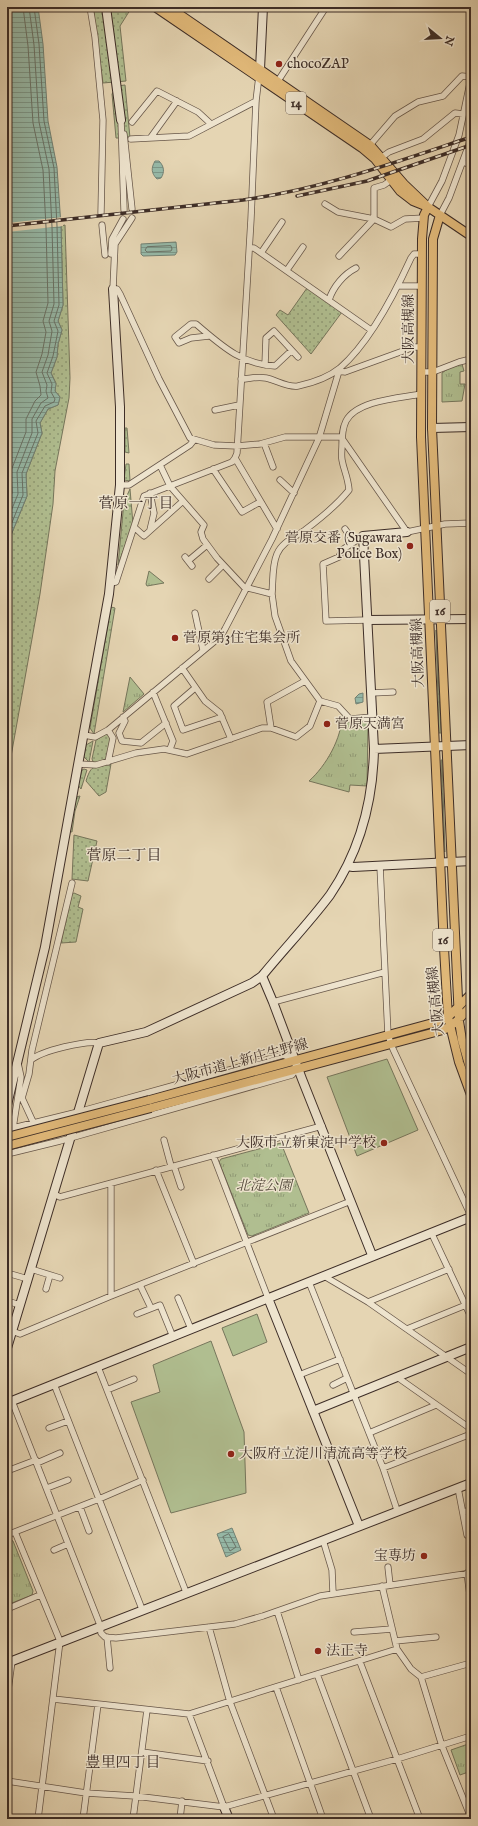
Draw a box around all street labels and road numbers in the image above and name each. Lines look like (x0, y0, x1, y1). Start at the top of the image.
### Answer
road number: 14 (286, 92, 306, 114)
street label: 大阪高槻線 (400, 294, 418, 364)
road number: 16 (430, 600, 450, 622)
street label: 大阪高槻線 (408, 618, 428, 688)
road number: 16 (433, 929, 453, 951)
street label: 大阪高槻線 (423, 965, 449, 1037)
street label: 大阪市道上新庄生野線 (170, 1035, 310, 1089)

